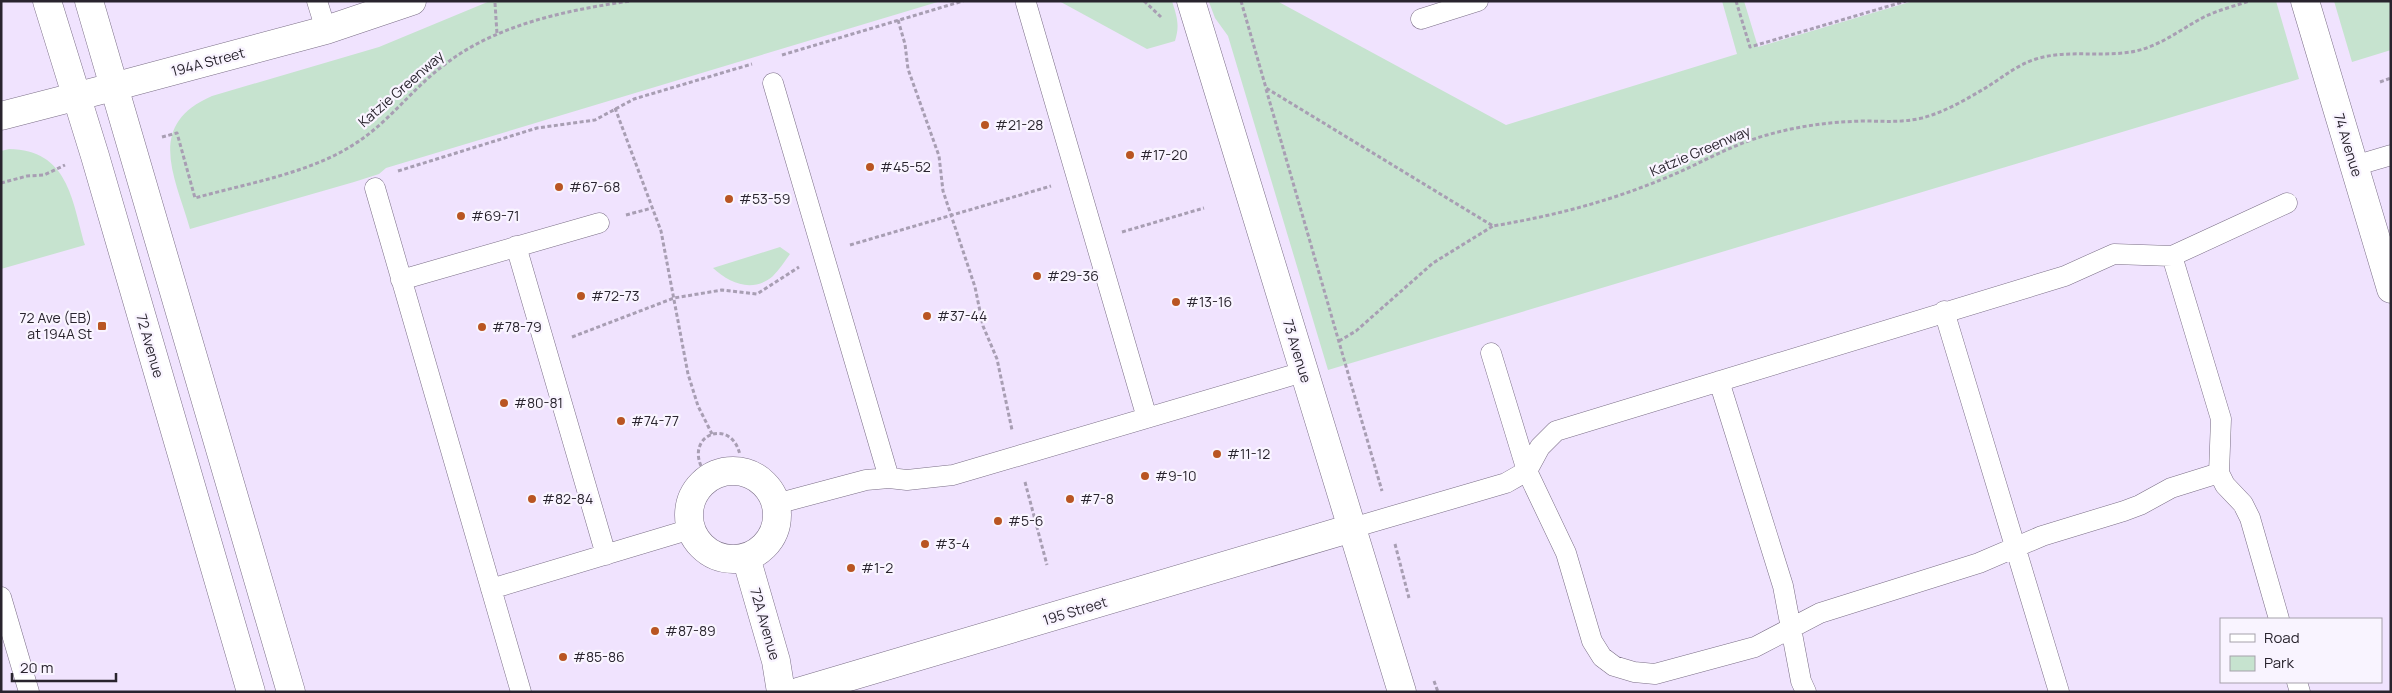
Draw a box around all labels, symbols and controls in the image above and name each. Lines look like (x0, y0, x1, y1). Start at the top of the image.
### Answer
street label: 194A Street (169, 42, 247, 80)
street label: Katzie Greenway (354, 46, 448, 131)
street label: 74 Avenue (2330, 111, 2367, 179)
place label: #21-28 (995, 115, 1043, 134)
marker: #21-28 (979, 119, 991, 131)
street label: Katzie Greenway (1647, 121, 1754, 180)
place label: #17-20 (1140, 145, 1188, 164)
marker: #17-20 (1124, 149, 1136, 161)
place label: #45-52 (880, 157, 931, 176)
marker: #45-52 (864, 161, 876, 173)
place label: #67-68 (569, 177, 620, 196)
marker: #67-68 (553, 181, 565, 193)
place label: #53-59 (739, 189, 790, 208)
marker: #53-59 (723, 193, 735, 205)
place label: #69-71 (471, 206, 520, 225)
marker: #69-71 (455, 210, 467, 222)
place label: #29-36 (1047, 266, 1099, 285)
marker: #29-36 (1031, 270, 1043, 282)
place label: #72-73 (591, 286, 640, 305)
marker: #72-73 (575, 290, 587, 302)
place label: #13-16 (1186, 292, 1232, 311)
marker: #13-16 (1170, 296, 1182, 308)
place label: #37-44 (937, 306, 987, 325)
place label: 72 Ave (EB) at 194A St (20, 308, 92, 343)
marker: #37-44 (921, 310, 933, 322)
street label: 72 Avenue (132, 312, 169, 380)
place label: #78-79 (492, 317, 542, 336)
street label: 73 Avenue (1279, 317, 1316, 385)
marker: 72 Ave (EB) at 194A St (96, 320, 108, 332)
marker: #78-79 (476, 321, 488, 333)
place label: #80-81 (514, 393, 563, 412)
marker: #80-81 (498, 397, 510, 409)
place label: #74-77 (631, 411, 679, 430)
marker: #74-77 (615, 415, 627, 427)
place label: #11-12 (1227, 444, 1270, 463)
marker: #11-12 (1211, 448, 1223, 460)
place label: #9-10 (1155, 466, 1196, 485)
marker: #9-10 (1139, 470, 1151, 482)
place label: #82-84 (542, 489, 593, 508)
place label: #7-8 (1080, 489, 1114, 508)
marker: #82-84 (526, 493, 538, 505)
marker: #7-8 (1064, 493, 1076, 505)
place label: #5-6 (1008, 511, 1044, 530)
marker: #5-6 (992, 515, 1004, 527)
place label: #3-4 (935, 534, 970, 553)
marker: #3-4 (919, 538, 931, 550)
place label: #1-2 (861, 558, 893, 577)
marker: #1-2 (845, 562, 857, 574)
street label: 72A Avenue (746, 586, 785, 662)
street label: 195 Street (1040, 592, 1110, 629)
legend (2220, 618, 2382, 683)
place label: #87-89 (665, 621, 716, 640)
marker: #87-89 (649, 625, 661, 637)
text: Road (2264, 627, 2300, 648)
place label: #85-86 (573, 647, 625, 666)
scale bar (12, 650, 116, 682)
marker: #85-86 (557, 651, 569, 663)
text: Park (2264, 652, 2294, 673)
text: 20 m (20, 657, 53, 678)

